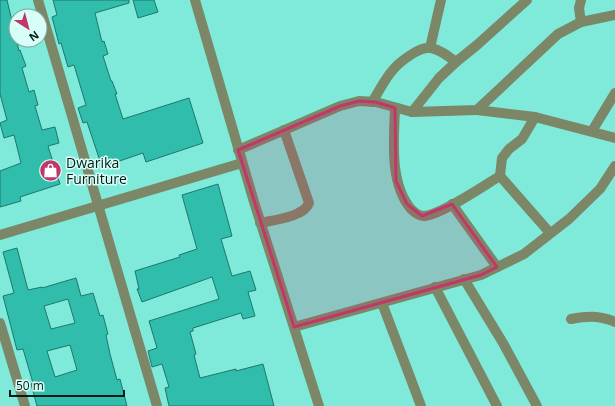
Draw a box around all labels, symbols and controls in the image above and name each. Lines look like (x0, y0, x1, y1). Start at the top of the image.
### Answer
north arrow (8, 8, 48, 48)
text: N (26, 28, 42, 45)
place label: Dwarika Furniture (66, 153, 127, 188)
shop icon: Dwarika Furniture (37, 158, 63, 184)
scale bar (10, 372, 124, 398)
text: 50 m (16, 377, 44, 394)

